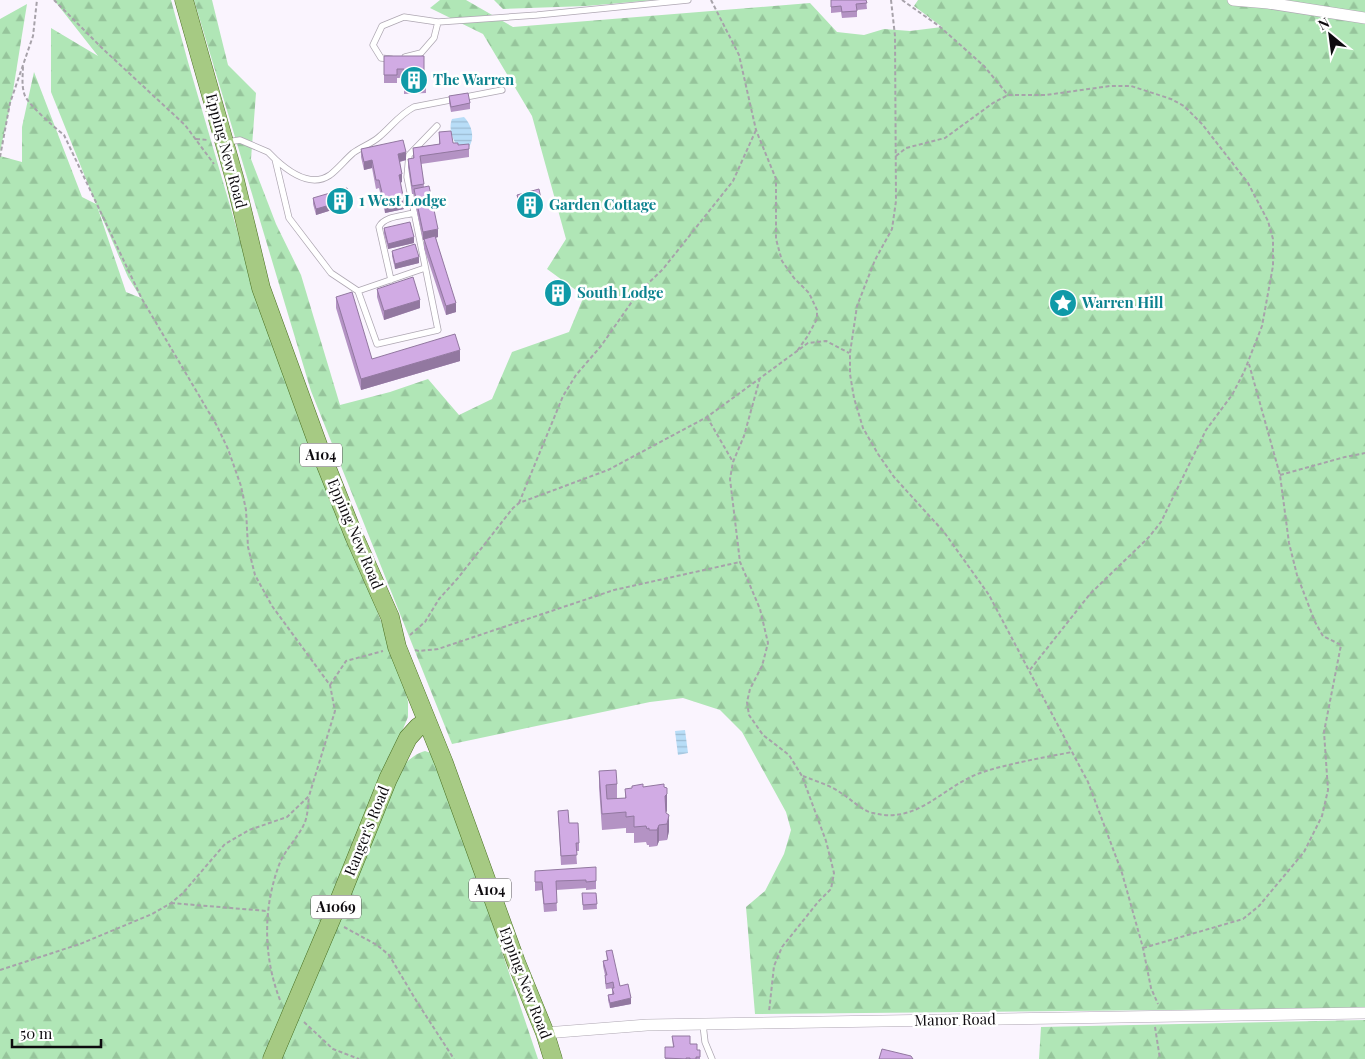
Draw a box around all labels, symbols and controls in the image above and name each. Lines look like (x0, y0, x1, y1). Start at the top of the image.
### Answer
north arrow (1305, 10, 1355, 60)
text: N (1314, 12, 1332, 34)
building icon: The Warren (399, 65, 429, 95)
place label: The Warren (433, 69, 515, 89)
street label: Epping New Road (202, 91, 252, 211)
building icon: 1 West Lodge (325, 186, 355, 216)
place label: 1 West Lodge (359, 190, 447, 210)
building icon: Garden Cottage (515, 190, 545, 220)
place label: Garden Cottage (549, 194, 657, 214)
building icon: South Lodge (543, 278, 573, 308)
place label: South Lodge (577, 282, 664, 302)
place icon: Warren Hill (1048, 288, 1078, 318)
place label: Warren Hill (1081, 292, 1164, 312)
road number: A104 (300, 444, 342, 466)
street label: Epping New Road (324, 475, 388, 592)
street label: Ranger's Road (339, 782, 393, 879)
road number: A104 (469, 878, 511, 902)
road number: A1069 (311, 896, 361, 919)
street label: Epping New Road (495, 924, 557, 1042)
street label: Manor Road (914, 1008, 996, 1030)
scale bar (12, 1016, 101, 1048)
text: 50 m (20, 1023, 53, 1043)

